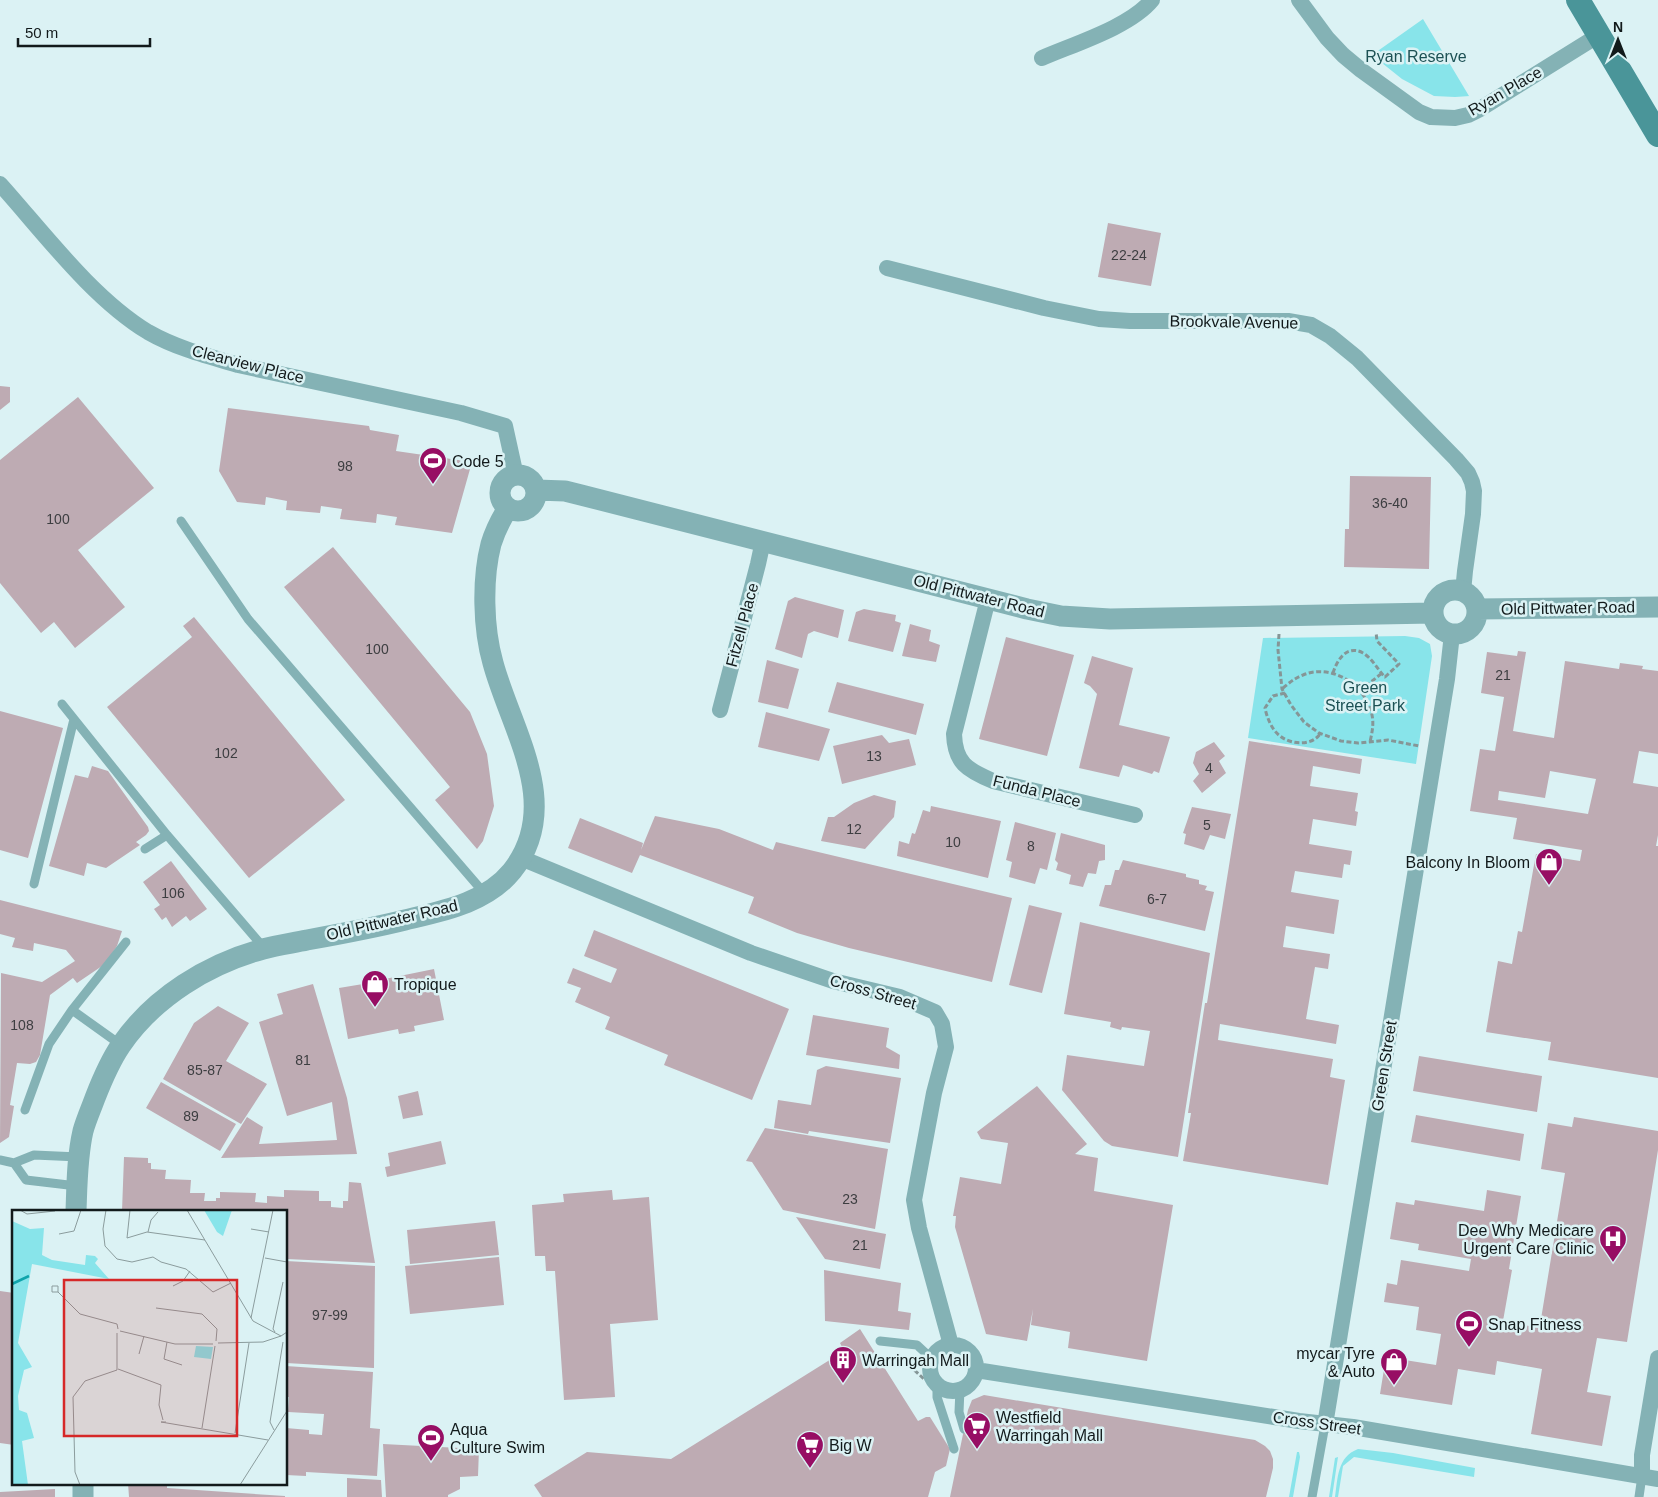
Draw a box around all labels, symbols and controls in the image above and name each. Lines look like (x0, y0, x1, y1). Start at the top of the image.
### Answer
scale bar (18, 15, 150, 47)
north arrow (1593, 15, 1643, 65)
text: N (1613, 19, 1623, 35)
text: 50 m (25, 24, 58, 41)
park label: Ryan Reserve (1365, 48, 1467, 65)
street label: Ryan Place (1465, 63, 1545, 119)
house number: 22-24 (1111, 247, 1147, 263)
street label: Brookvale Avenue (1170, 312, 1299, 332)
street label: Clearview Place (190, 342, 306, 386)
sports icon: Code 5 (418, 446, 448, 485)
place label: Code 5 (452, 453, 504, 470)
house number: 98 (337, 458, 353, 474)
house number: 36-40 (1372, 495, 1408, 511)
house number: 100 (46, 511, 70, 527)
street label: Old Pittwater Road (912, 572, 1046, 620)
street label: Fitzell Place (723, 581, 761, 669)
street label: Old Pittwater Road (1501, 598, 1635, 618)
house number: 100 (365, 641, 389, 657)
house number: 21 (1495, 667, 1511, 683)
park label: Green Street Park (1325, 679, 1406, 714)
house number: 102 (214, 745, 238, 761)
house number: 13 (866, 748, 882, 764)
house number: 4 (1205, 760, 1213, 776)
street label: Funda Place (991, 772, 1083, 810)
house number: 5 (1203, 817, 1211, 833)
house number: 12 (846, 821, 862, 837)
house number: 10 (945, 834, 961, 850)
house number: 8 (1027, 838, 1035, 854)
shop icon: Balcony In Bloom (1534, 847, 1564, 886)
place label: Balcony In Bloom (1405, 854, 1530, 871)
house number: 106 (161, 885, 185, 901)
house number: 6-7 (1147, 891, 1167, 907)
street label: Old Pittwater Road (325, 897, 459, 943)
shop icon: Tropique (360, 969, 390, 1008)
street label: Cross Street (828, 972, 919, 1013)
place label: Tropique (394, 976, 457, 993)
house number: 108 (10, 1017, 34, 1033)
street label: Green Street (1368, 1019, 1400, 1113)
house number: 81 (295, 1052, 311, 1068)
house number: 85-87 (187, 1062, 223, 1078)
house number: 89 (183, 1108, 199, 1124)
house number: 23 (842, 1191, 858, 1207)
inset map (12, 1210, 288, 1484)
place label: Dee Why Medicare Urgent Care Clinic (1458, 1222, 1594, 1257)
hospital icon: Dee Why Medicare Urgent Care Clinic (1598, 1224, 1628, 1263)
house number: 21 (852, 1237, 868, 1253)
house number: 97-99 (312, 1307, 348, 1323)
sports icon: Snap Fitness (1454, 1309, 1484, 1348)
place label: Snap Fitness (1488, 1316, 1581, 1333)
building icon: Warringah Mall (828, 1345, 858, 1384)
place label: mycar Tyre & Auto (1296, 1345, 1375, 1380)
shop icon: mycar Tyre & Auto (1379, 1347, 1409, 1386)
place label: Warringah Mall (862, 1352, 969, 1369)
street label: Cross Street (1272, 1408, 1363, 1438)
place label: Westfield Warringah Mall (996, 1409, 1103, 1444)
supermarket icon: Westfield Warringah Mall (962, 1411, 992, 1450)
place label: Aqua Culture Swim (450, 1421, 545, 1456)
sports icon: Aqua Culture Swim (416, 1423, 446, 1462)
supermarket icon: Big W (795, 1430, 825, 1469)
place label: Big W (829, 1437, 873, 1454)

